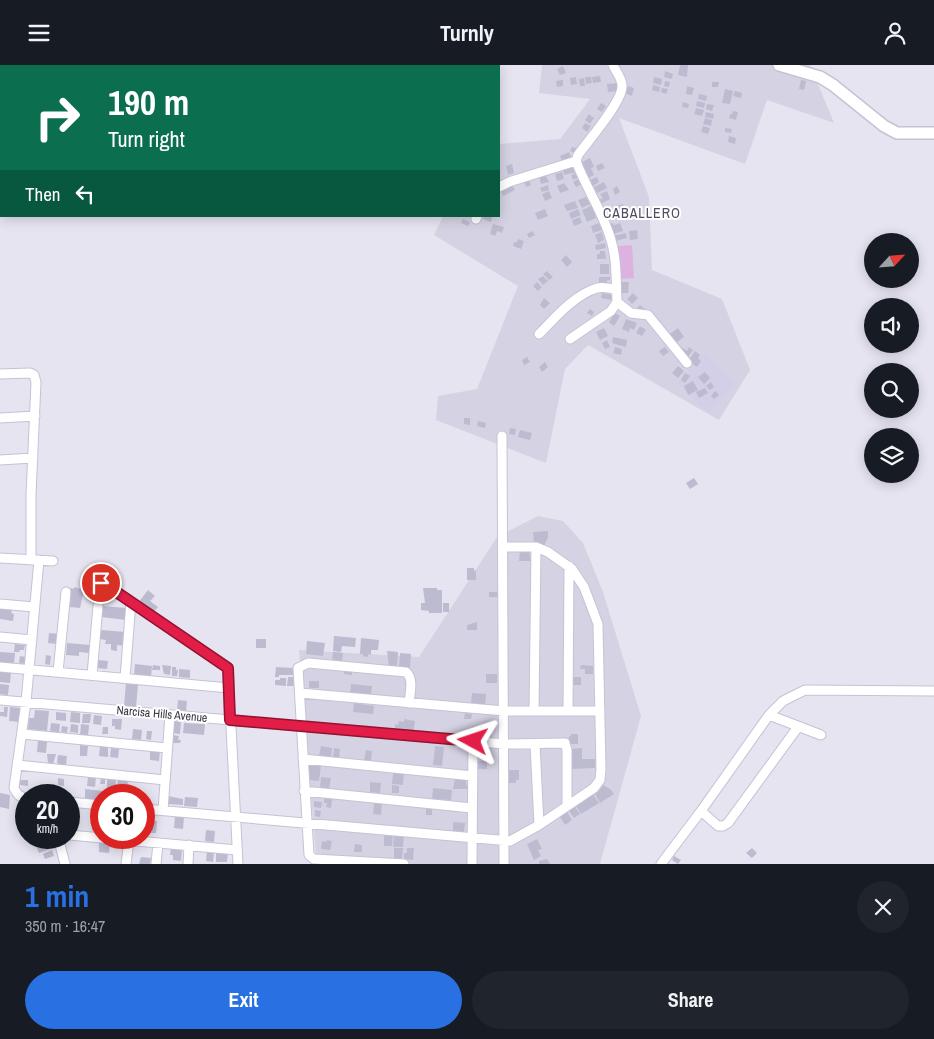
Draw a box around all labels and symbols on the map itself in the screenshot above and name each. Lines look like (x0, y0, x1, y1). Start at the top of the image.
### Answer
district label: CABALLERO (603, 204, 681, 222)
north arrow (864, 233, 919, 287)
pin (80, 562, 122, 604)
street label: Narcisa Hills Avenue (116, 702, 208, 726)
position arrow (446, 714, 498, 766)
speed limit sign: 30 (90, 784, 155, 849)

